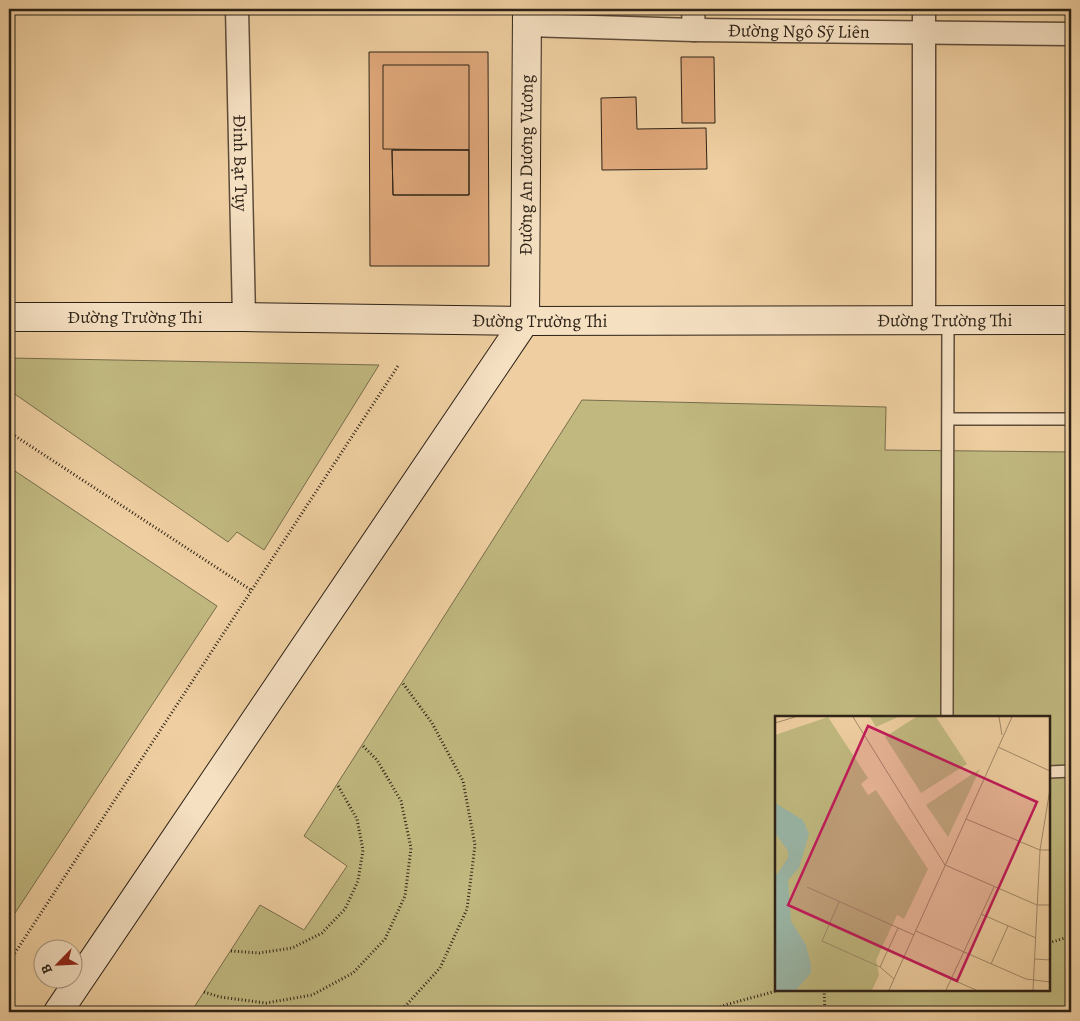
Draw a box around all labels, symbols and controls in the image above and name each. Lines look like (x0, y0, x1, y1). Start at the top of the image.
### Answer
street label: Đường Ngô Sỹ Liên (728, 18, 870, 44)
street label: Đường An Dương Vương (513, 74, 539, 256)
street label: Đinh Bạt Tụy (227, 114, 254, 213)
street label: Đường Trường Thi (67, 305, 203, 329)
street label: Đường Trường Thi (472, 308, 608, 333)
street label: Đường Trường Thi (877, 308, 1013, 332)
inset map (775, 716, 1050, 991)
north arrow (32, 938, 82, 988)
text: B (36, 961, 57, 977)

